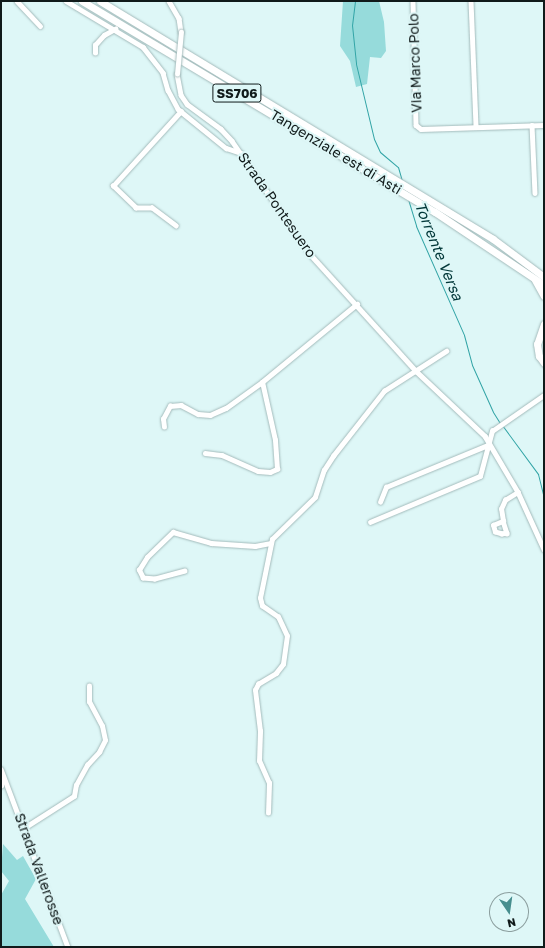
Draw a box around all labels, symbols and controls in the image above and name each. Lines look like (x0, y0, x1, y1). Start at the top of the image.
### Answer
street label: Via Marco Polo (405, 13, 425, 113)
road number: SS706 (212, 82, 262, 104)
street label: Tangenziale est di Asti (267, 106, 405, 198)
street label: Strada Pontesuero (234, 149, 320, 261)
water label: Torrente Versa (411, 199, 467, 303)
street label: Strada Vallerosse (11, 811, 67, 927)
north arrow (489, 892, 529, 932)
text: N (506, 916, 517, 930)

